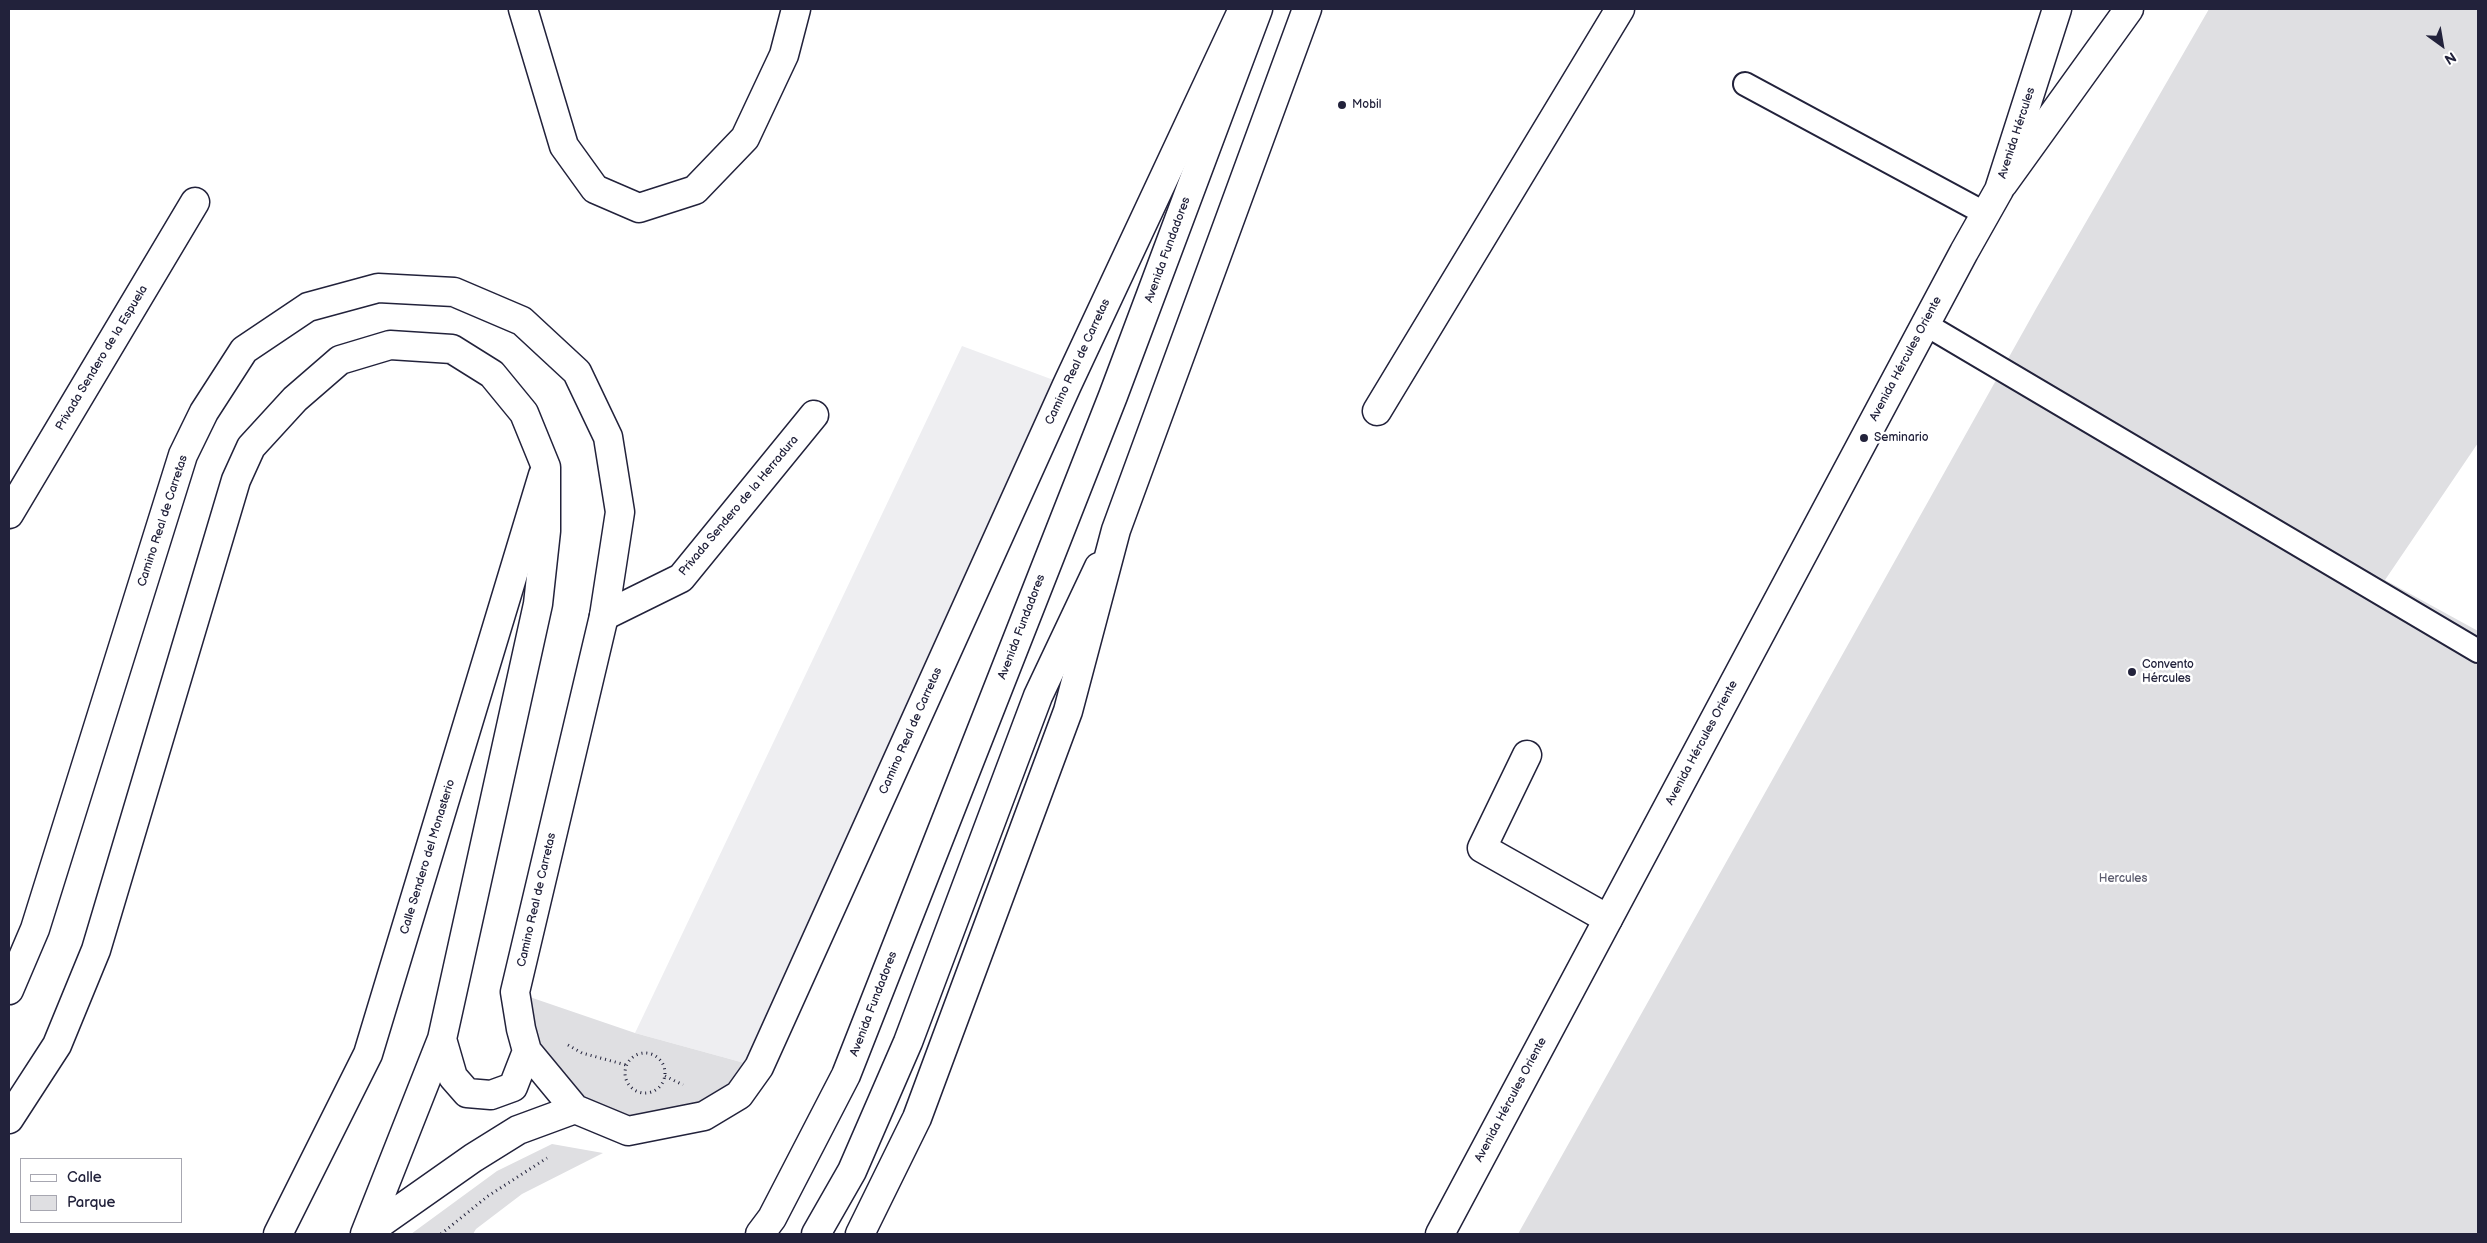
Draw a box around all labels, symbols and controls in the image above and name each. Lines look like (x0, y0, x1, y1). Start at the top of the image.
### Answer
north arrow (2417, 20, 2467, 70)
text: N (2441, 48, 2459, 68)
street label: Avenida Hércules (1995, 86, 2039, 180)
place label: Mobil (1352, 98, 1381, 112)
marker: Mobil (1336, 99, 1348, 111)
street label: Avenida Fundadores (1142, 195, 1194, 305)
street label: Privada Sendero de la Espuela (53, 283, 151, 433)
street label: Avenida Hércules Oriente (1867, 294, 1945, 424)
street label: Camino Real de Carretas (1042, 297, 1114, 427)
place label: Seminario (1874, 431, 1929, 445)
marker: Seminario (1858, 432, 1870, 444)
street label: Privada Sendero de la Herradura (676, 433, 802, 579)
street label: Camino Real de Carretas (135, 453, 191, 589)
street label: Avenida Fundadores (995, 572, 1049, 682)
place label: Convento Hércules (2142, 658, 2194, 686)
street label: Camino Real de Carretas (876, 665, 946, 797)
marker: Convento Hércules (2126, 666, 2138, 678)
street label: Avenida Hércules Oriente (1663, 678, 1741, 808)
street label: Calle Sendero del Monasterio (398, 778, 458, 936)
street label: Camino Real de Carretas (515, 831, 559, 969)
park label: Hercules (2099, 872, 2147, 886)
street label: Avenida Fundadores (847, 949, 901, 1059)
street label: Avenida Hércules Oriente (1472, 1035, 1550, 1165)
legend (20, 1158, 182, 1223)
text: Calle (67, 1168, 102, 1187)
text: Parque (67, 1193, 115, 1212)

